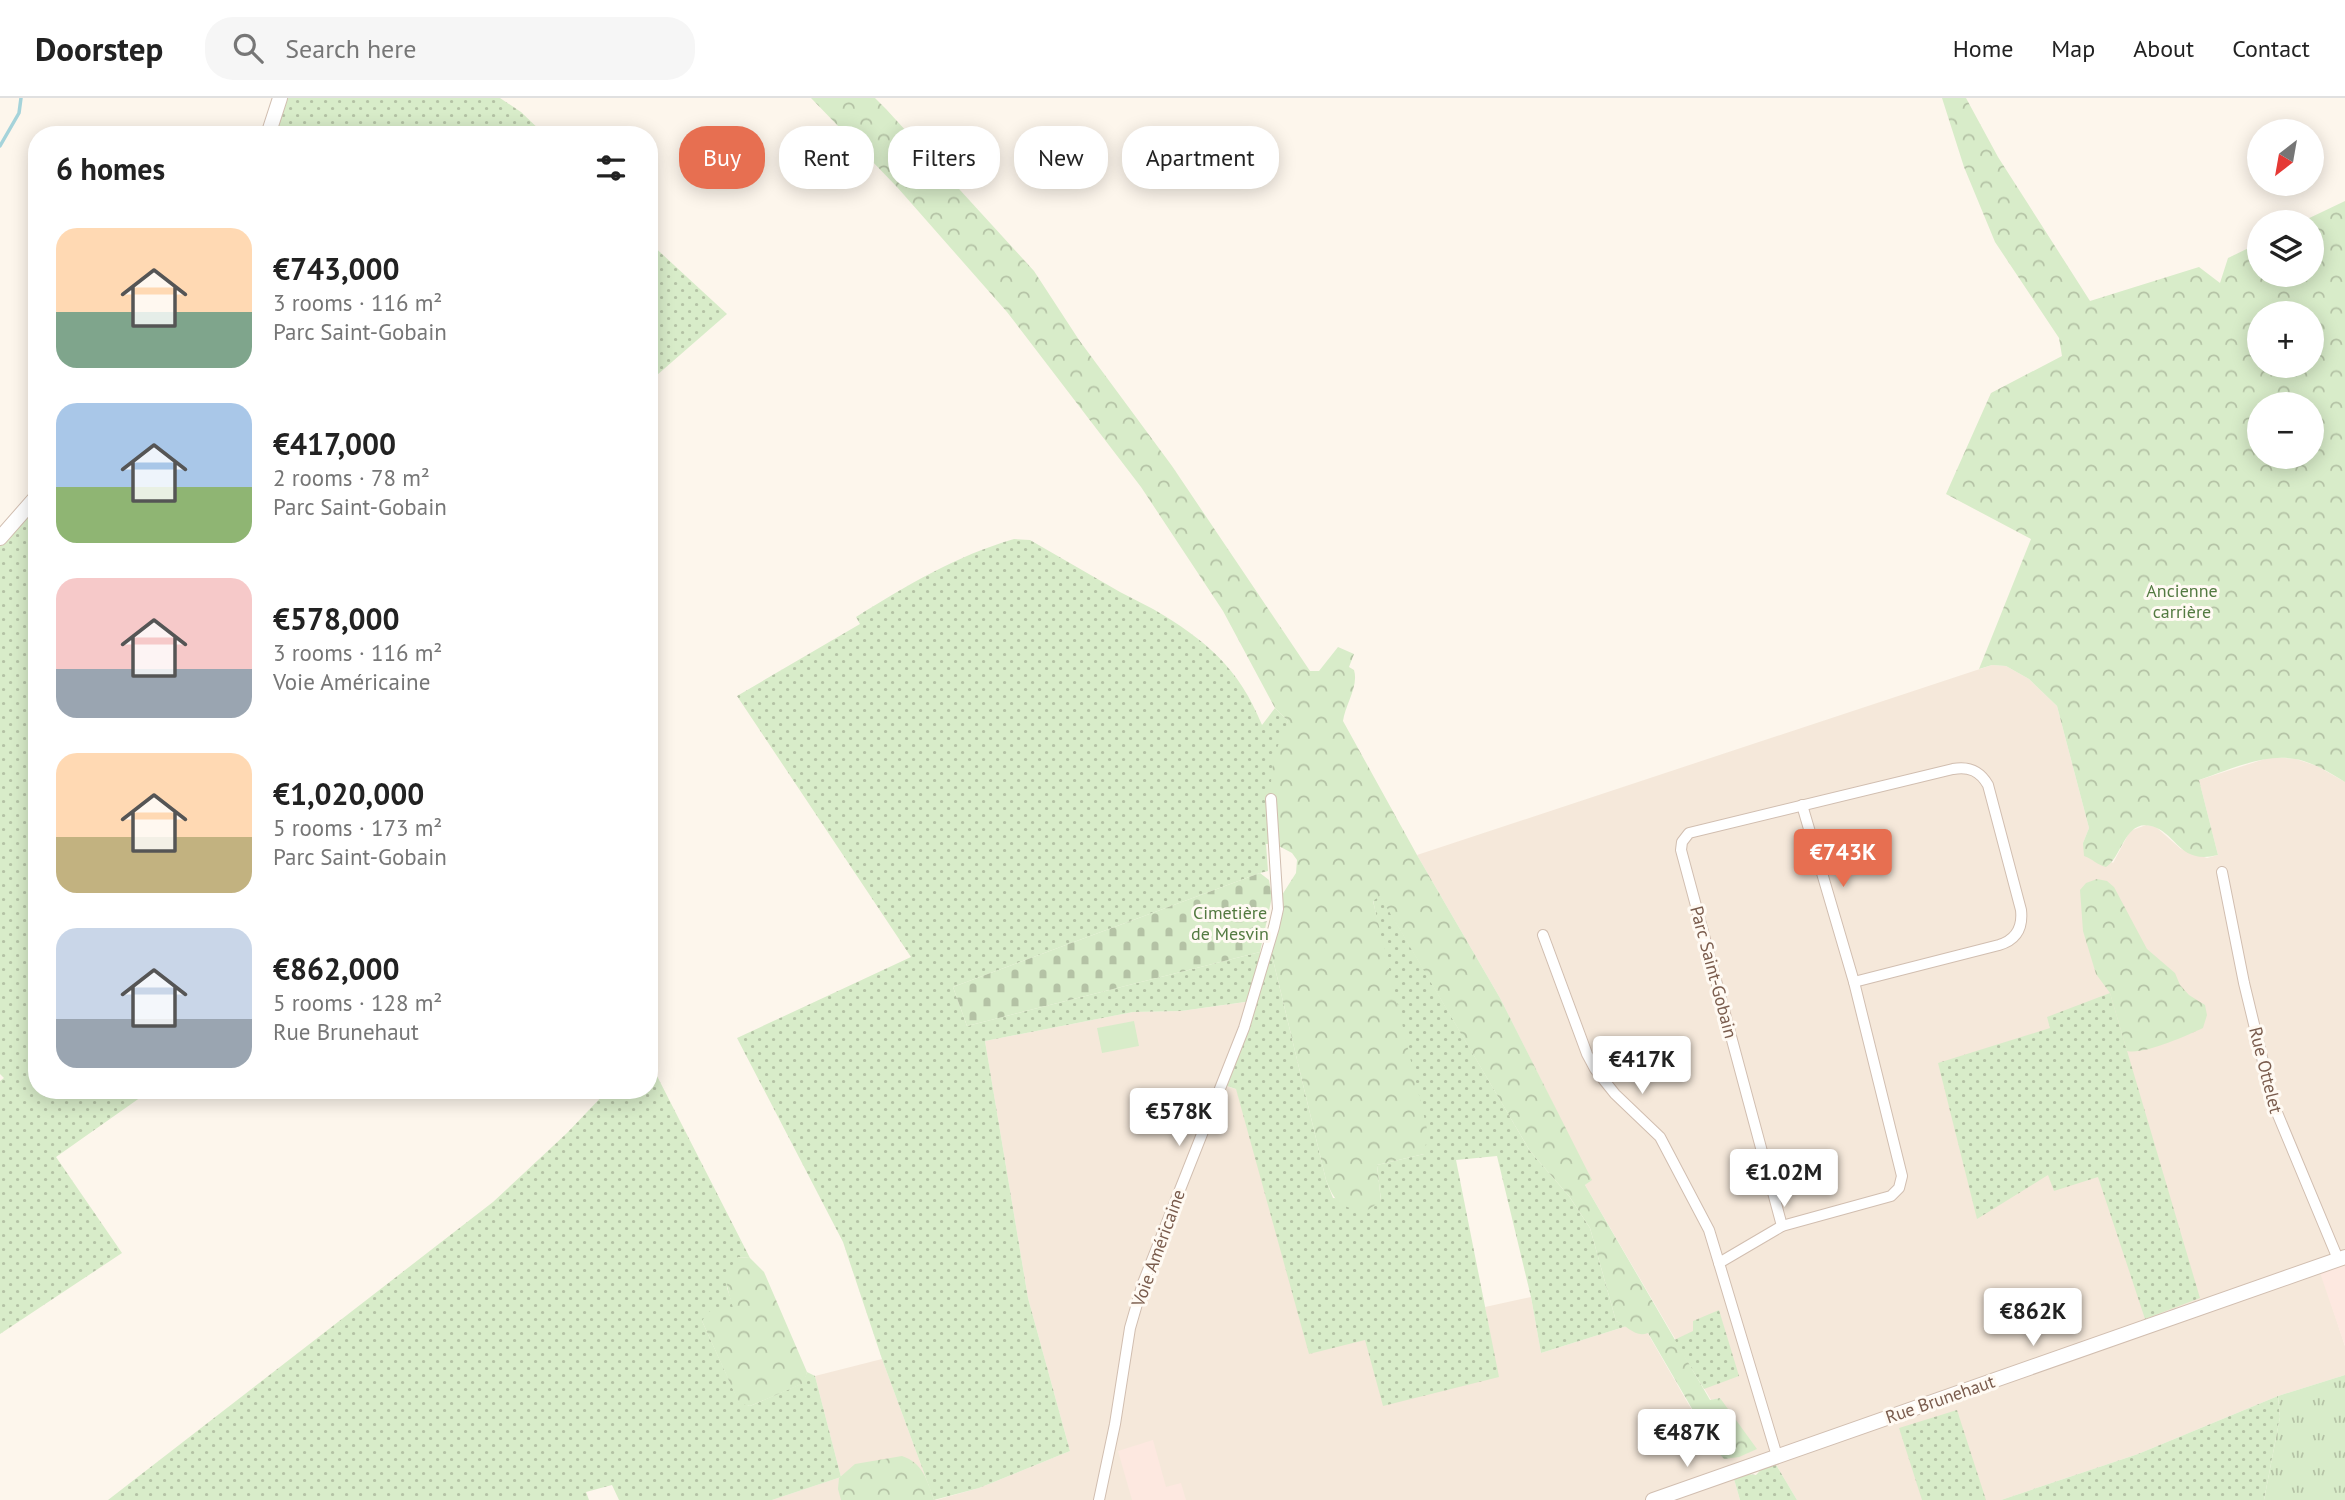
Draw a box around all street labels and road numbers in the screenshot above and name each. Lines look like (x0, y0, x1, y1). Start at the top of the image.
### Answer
street label: Parc Saint-Gobain (1685, 903, 1743, 1041)
street label: Rue Ottelet (2244, 1024, 2288, 1116)
street label: Voie Américaine (1126, 1186, 1190, 1311)
street label: Rue Brunehaut (1882, 1370, 1998, 1428)

